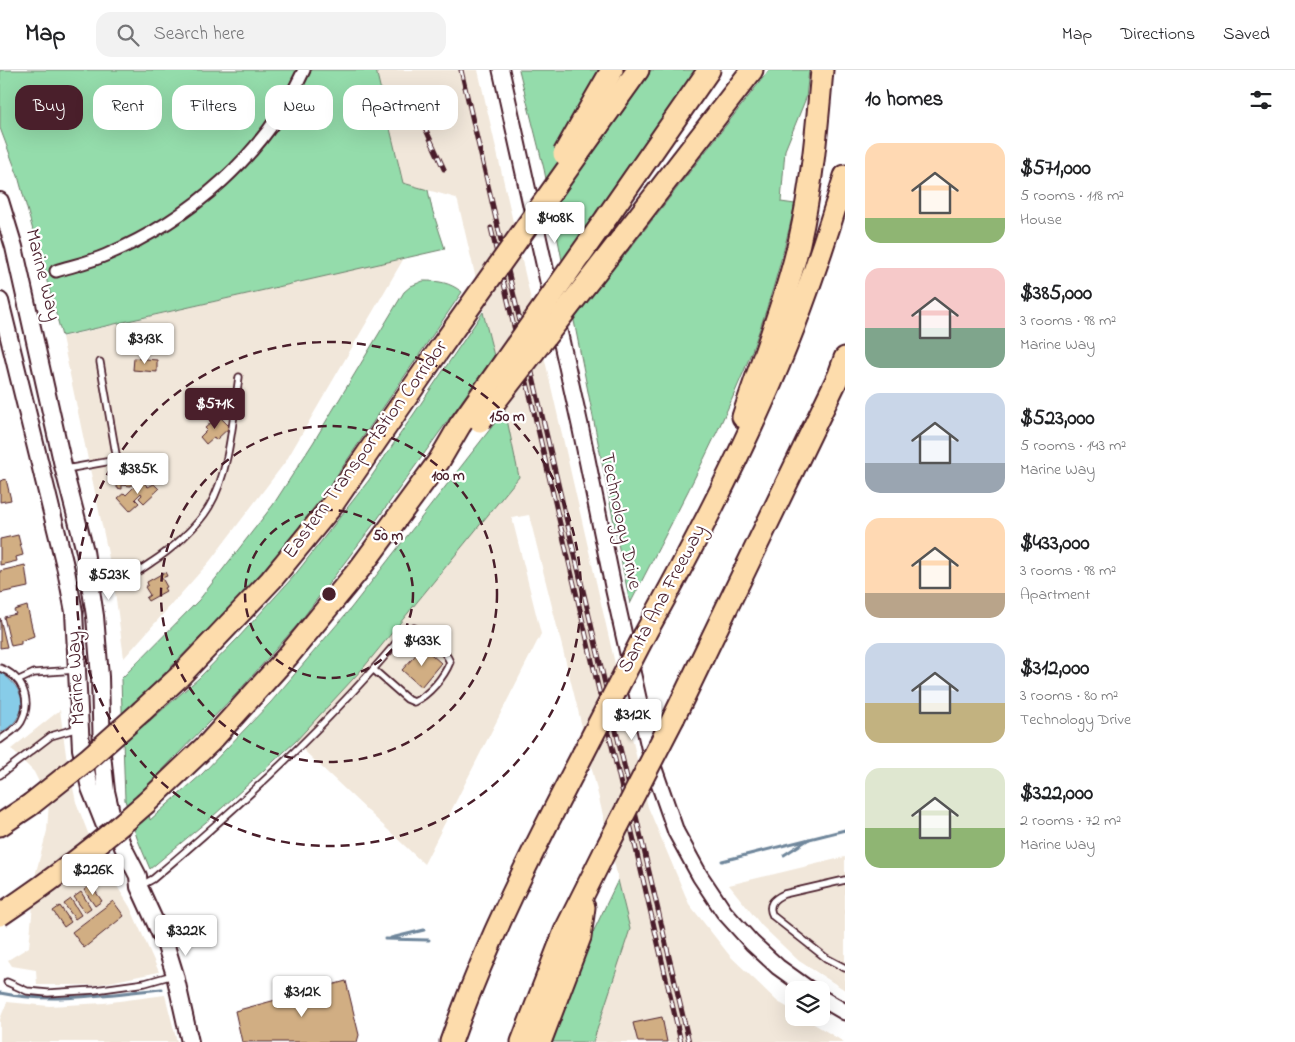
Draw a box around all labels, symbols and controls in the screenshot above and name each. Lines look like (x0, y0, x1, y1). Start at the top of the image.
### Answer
search box (96, 12, 446, 57)
text: Map (25, 17, 66, 52)
icon: search (114, 21, 142, 49)
text: Search here (154, 21, 245, 48)
text: Map (1062, 22, 1092, 48)
text: Directions (1120, 22, 1195, 48)
text: Saved (1223, 22, 1270, 48)
chip: Buy (15, 85, 83, 130)
chip: Rent (93, 85, 162, 130)
chip: Filters (172, 85, 255, 130)
chip: New (265, 85, 333, 130)
chip: Apartment (343, 85, 458, 130)
text: 10 homes (865, 85, 943, 115)
icon: filters (1247, 86, 1275, 114)
text: $571,000 (1020, 154, 1091, 184)
icon: home (905, 163, 965, 223)
text: 5 rooms · 118 m² (1020, 184, 1124, 208)
pin: $408K (520, 202, 590, 244)
text: $408K (537, 206, 573, 230)
text: House (1020, 208, 1062, 232)
street label: Marine Way (17, 226, 67, 324)
text: $385,000 (1020, 279, 1092, 309)
icon: home (905, 288, 965, 348)
text: 3 rooms · 98 m² (1020, 309, 1116, 333)
pin: $313K (110, 322, 180, 365)
text: $313K (127, 327, 163, 351)
text: Marine Way (1020, 333, 1095, 357)
street label: Eastern Transportation Corridor (277, 334, 456, 565)
pin: $571K (180, 388, 250, 430)
text: $571K (196, 392, 234, 416)
text: $523,000 (1020, 404, 1095, 434)
text: 150 m (489, 406, 525, 428)
icon: home (905, 413, 965, 473)
text: 5 rooms · 143 m² (1020, 434, 1126, 458)
street label: Technology Drive (590, 450, 649, 592)
pin: $385K (103, 452, 173, 495)
text: $385K (118, 457, 158, 481)
text: Marine Way (1020, 458, 1095, 482)
text: 100 m (431, 465, 465, 487)
street label: Santa Ana Freeway (612, 520, 714, 678)
text: 50 m (373, 525, 404, 547)
text: $433,000 (1020, 529, 1090, 559)
icon: home (905, 538, 965, 598)
pin: $523K (74, 558, 144, 601)
text: 3 rooms · 98 m² (1020, 559, 1116, 583)
text: $523K (88, 563, 130, 587)
text: Apartment (1020, 583, 1090, 607)
centre of rings (320, 585, 338, 603)
pin: $433K (387, 624, 457, 667)
text: $433K (403, 629, 441, 653)
street label: Marine Way (60, 630, 94, 726)
text: $312,000 (1020, 654, 1089, 684)
icon: home (905, 663, 965, 723)
text: 3 rooms · 80 m² (1020, 684, 1118, 708)
pin: $312K (597, 698, 667, 741)
text: $312K (613, 703, 651, 727)
text: Technology Drive (1020, 708, 1131, 732)
text: $322,000 (1020, 779, 1093, 809)
icon: home (905, 788, 965, 848)
text: 2 rooms · 72 m² (1020, 809, 1121, 833)
text: Marine Way (1020, 833, 1095, 857)
pin: $226K (58, 854, 128, 896)
text: $226K (73, 858, 113, 882)
pin: $322K (151, 914, 221, 957)
text: $322K (166, 919, 206, 943)
pin: $312K (267, 976, 337, 1018)
text: $312K (283, 980, 321, 1004)
map controls (785, 981, 830, 1026)
button: layers (785, 981, 830, 1026)

